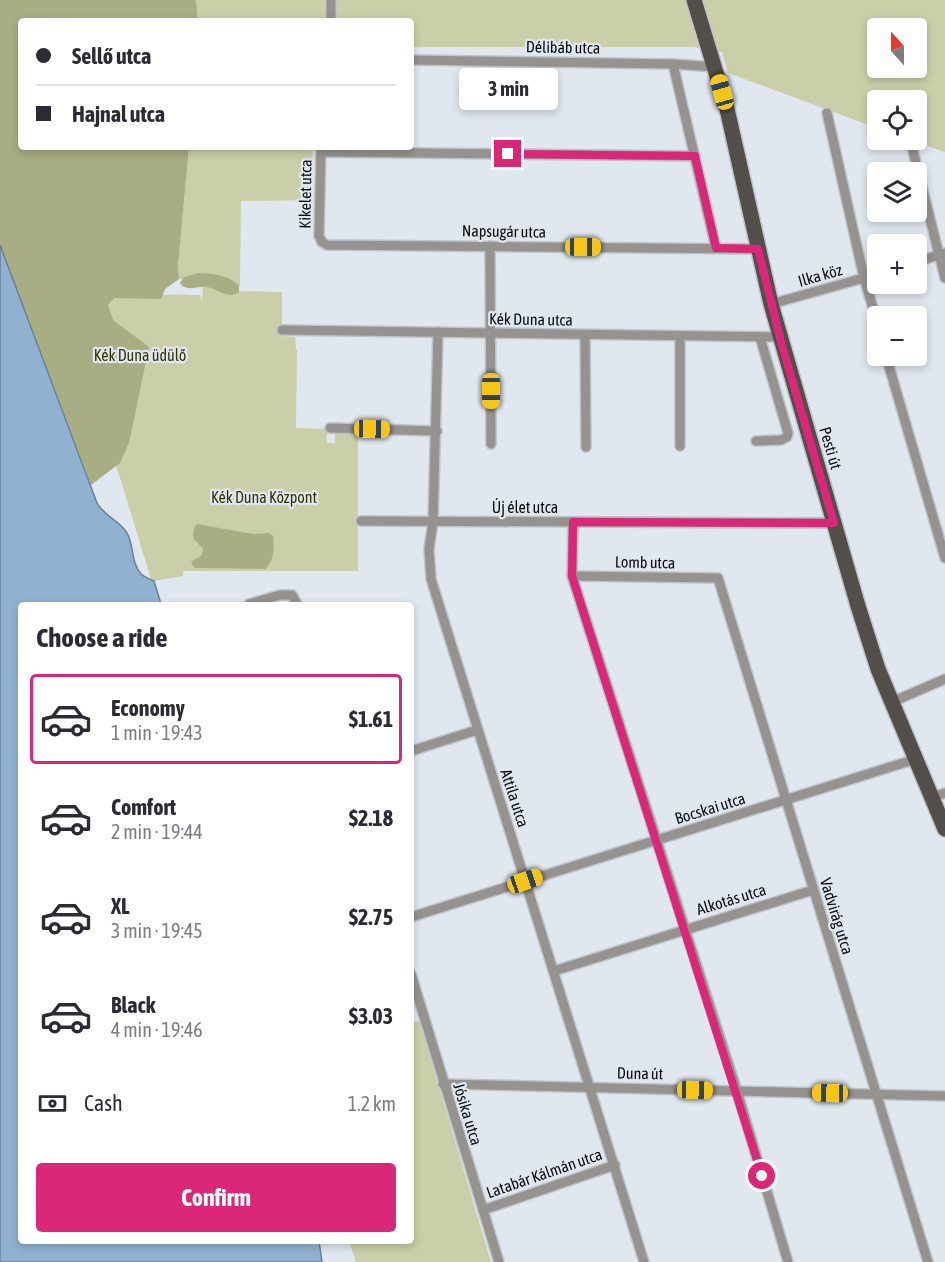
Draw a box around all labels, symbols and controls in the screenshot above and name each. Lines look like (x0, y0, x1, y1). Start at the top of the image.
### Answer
north arrow (867, 18, 927, 78)
map controls (867, 18, 927, 366)
street label: Délibáb utca (526, 37, 600, 57)
text: Sellő utca (72, 43, 151, 69)
callout: 3 min (458, 67, 558, 109)
car (708, 72, 736, 112)
text: 3 min (488, 77, 529, 100)
button: locate (867, 90, 927, 150)
text: Hajnal utca (72, 101, 165, 127)
route end (494, 140, 521, 167)
street label: Kikelet utca (295, 159, 315, 229)
button: layers (867, 162, 927, 222)
street label: Napsugár utca (462, 221, 546, 242)
button: + (867, 234, 927, 294)
car (565, 238, 601, 256)
street label: Ilka köz (796, 260, 844, 290)
button: − (867, 306, 927, 366)
street label: Kék Duna utca (489, 309, 573, 329)
park label: Kék Duna üdülő (94, 346, 186, 364)
car (482, 373, 500, 409)
car (354, 420, 390, 438)
street label: Pesti út (816, 425, 846, 472)
park label: Kék Duna Központ (211, 488, 317, 507)
street label: Új élet utca (492, 498, 558, 517)
street label: Lomb utca (615, 552, 675, 572)
text: Choose a ride (36, 622, 168, 653)
icon: car (39, 692, 93, 746)
text: Economy (111, 695, 185, 721)
text: $1.61 (349, 706, 393, 732)
text: 1 min · 19:43 (111, 721, 203, 744)
street label: Attila utca (497, 767, 533, 829)
street label: Bocskai utca (673, 789, 747, 827)
icon: car (39, 791, 93, 845)
text: Comfort (111, 794, 176, 820)
text: $2.18 (349, 805, 393, 831)
text: 2 min · 19:44 (111, 820, 203, 843)
car (505, 867, 545, 895)
street label: Vadvirág utca (816, 876, 857, 957)
street label: Alkotás utca (694, 880, 768, 918)
icon: car (39, 890, 93, 944)
text: XL (111, 893, 129, 919)
text: $2.75 (349, 904, 393, 930)
text: 3 min · 19:45 (111, 919, 203, 942)
icon: car (39, 989, 93, 1043)
text: Black (111, 992, 155, 1018)
text: $3.03 (349, 1003, 393, 1029)
text: 4 min · 19:46 (111, 1018, 203, 1041)
street label: Duna út (617, 1064, 664, 1082)
street label: Jósika utca (450, 1081, 486, 1147)
car (677, 1081, 713, 1099)
car (812, 1084, 848, 1102)
icon: cash (36, 1087, 69, 1120)
text: Cash (84, 1090, 123, 1116)
text: 1.2 km (348, 1092, 396, 1115)
street label: Latabár Kálmán utca (484, 1145, 604, 1201)
route start (748, 1162, 775, 1189)
button: Confirm (36, 1163, 396, 1232)

